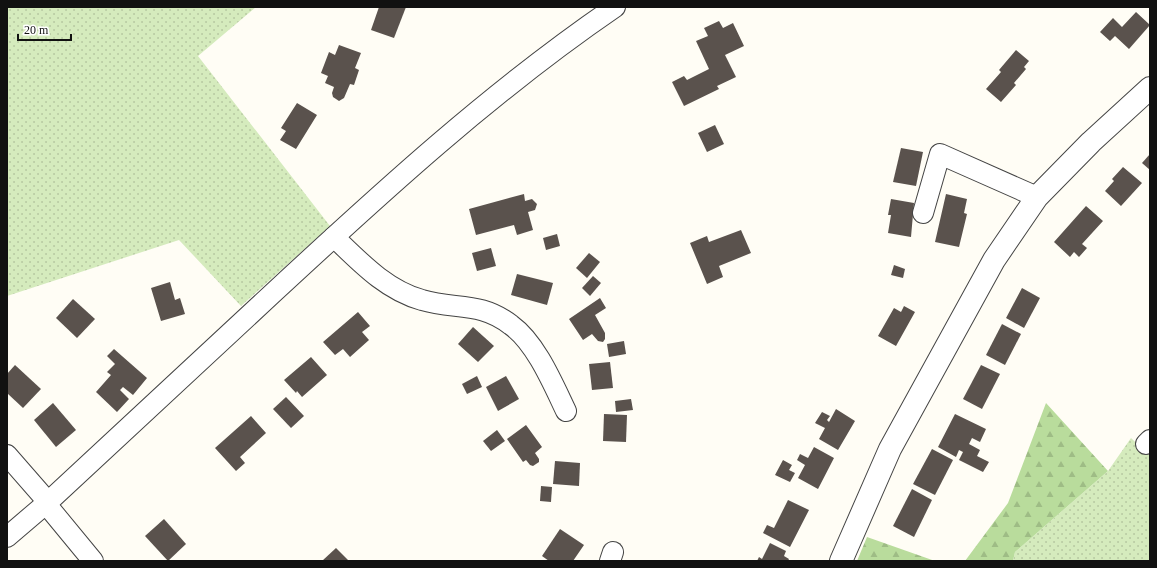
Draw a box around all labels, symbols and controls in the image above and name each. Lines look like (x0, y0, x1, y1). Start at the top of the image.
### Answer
scale bar (18, 16, 71, 42)
text: 20 m (24, 23, 49, 37)

